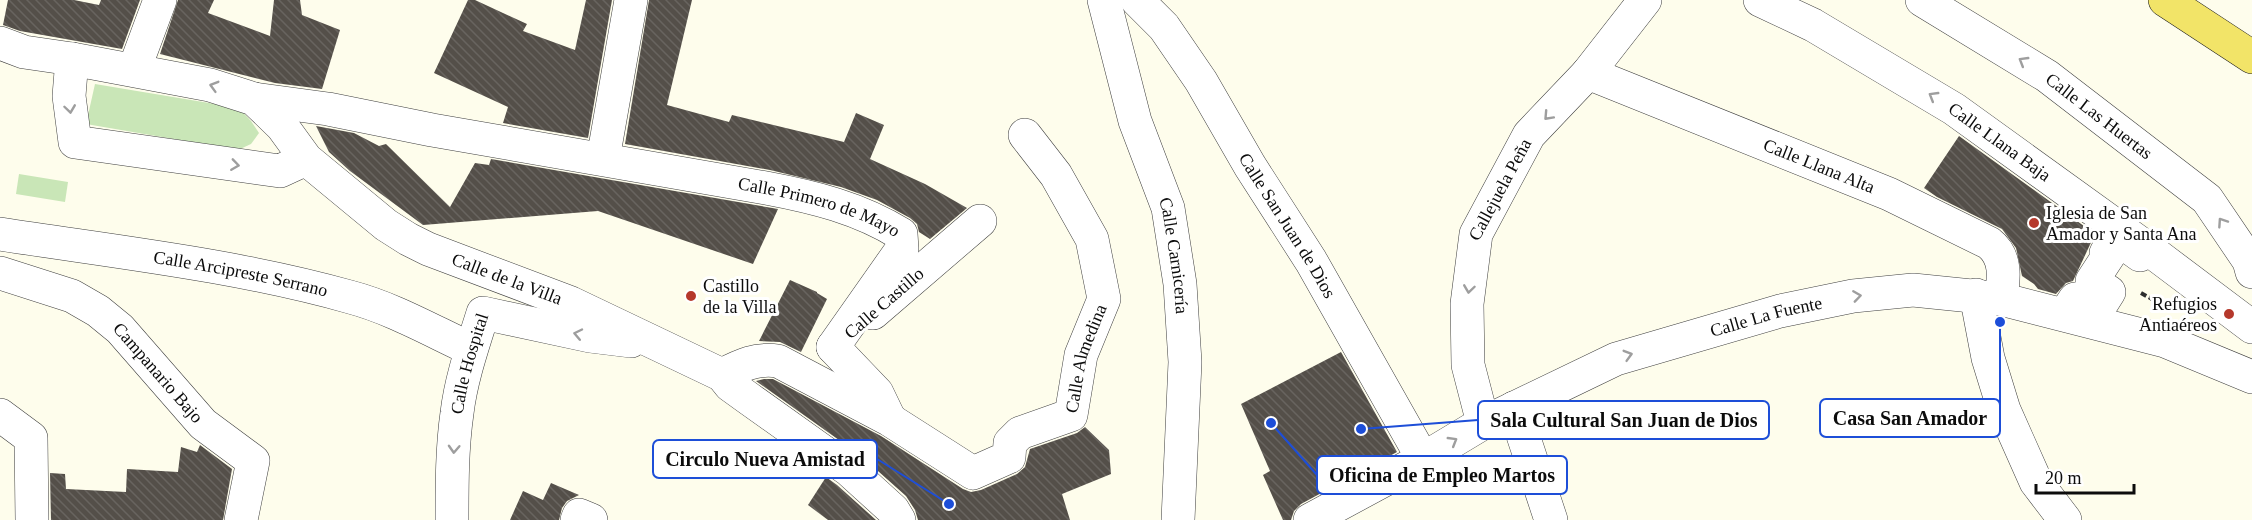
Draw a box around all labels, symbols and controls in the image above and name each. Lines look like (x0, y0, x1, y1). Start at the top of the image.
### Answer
one-way arrow (2019, 57, 2029, 69)
street label: Calle Las Huertas (2042, 69, 2156, 163)
one-way arrow (209, 81, 219, 94)
one-way arrow (1929, 92, 1939, 103)
street label: Calle Llana Baja (1945, 98, 2055, 185)
one-way arrow (64, 105, 76, 114)
one-way arrow (1544, 109, 1555, 119)
street label: Callejuela Peña (1464, 135, 1535, 244)
street label: Calle Llana Alta (1761, 135, 1878, 197)
street label: Calle San Juan de Dios (1235, 149, 1340, 302)
one-way arrow (231, 159, 240, 171)
street label: Calle Primero de Mayo (737, 173, 903, 241)
street label: Calle Carnicería (1155, 194, 1192, 314)
place label: Iglesia de San Amador y Santa Ana (2046, 203, 2196, 244)
marker: Iglesia de San Amador y Santa Ana (2027, 216, 2041, 230)
one-way arrow (2218, 218, 2230, 228)
street label: Calle Arcipreste Serrano (152, 247, 330, 301)
street label: Calle de la Villa (449, 249, 565, 309)
street label: Calle Castillo (840, 263, 928, 343)
place label: Castillo de la Villa (703, 276, 777, 317)
one-way arrow (1463, 285, 1476, 294)
marker: Castillo de la Villa (684, 289, 698, 303)
one-way arrow (1853, 291, 1862, 303)
street label: Calle La Fuente (1708, 293, 1824, 341)
place label: Refugios Antiaéreos (2139, 294, 2217, 335)
street label: Calle Almedina (1061, 301, 1111, 414)
marker: Refugios Antiaéreos (2222, 307, 2236, 321)
street label: Calle Hospital (447, 311, 492, 415)
street label: Campanario Bajo (109, 318, 207, 427)
one-way arrow (573, 328, 583, 341)
one-way arrow (1622, 350, 1633, 362)
callout: Casa San Amador (1820, 399, 2000, 437)
callout: Sala Cultural San Juan de Dios (1478, 401, 1769, 439)
text: Casa San Amador (1833, 407, 1987, 429)
text: Sala Cultural San Juan de Dios (1490, 409, 1758, 431)
one-way arrow (1447, 436, 1457, 448)
callout: Circulo Nueva Amistad (653, 440, 877, 478)
one-way arrow (447, 445, 460, 454)
text: Circulo Nueva Amistad (665, 448, 865, 470)
callout: Oficina de Empleo Martos (1317, 456, 1567, 494)
scale bar (2036, 457, 2134, 495)
text: Oficina de Empleo Martos (1329, 464, 1555, 487)
text: 20 m (2045, 468, 2082, 488)

